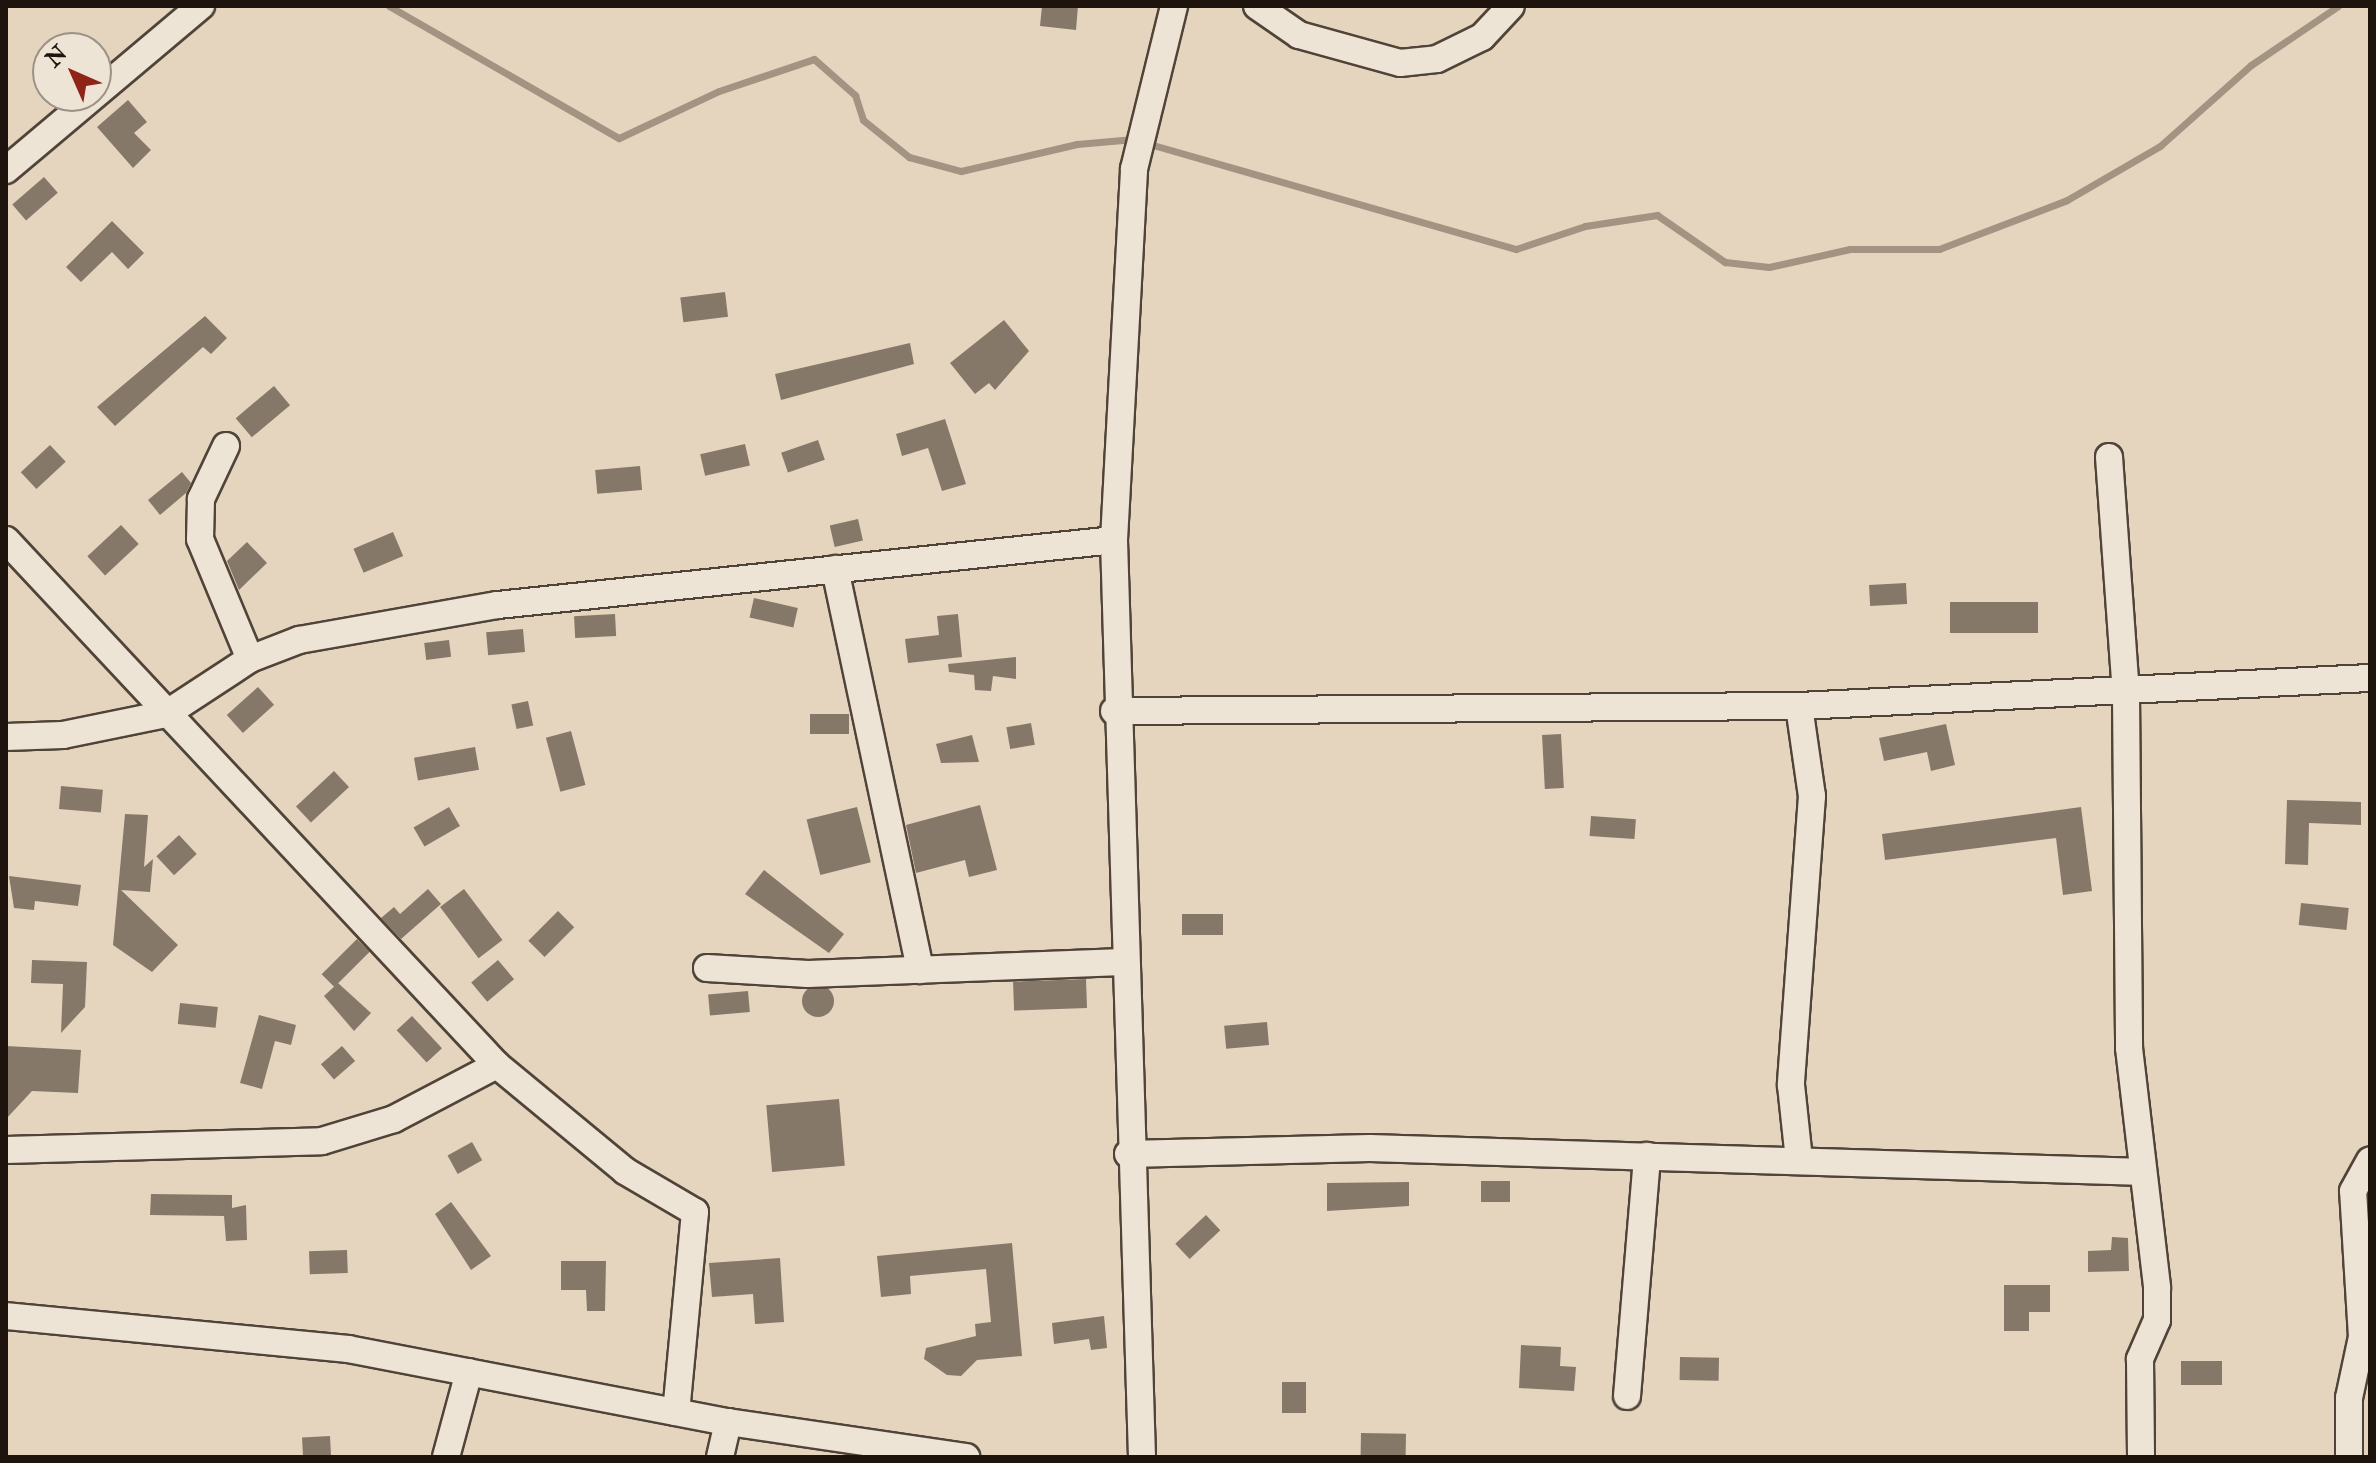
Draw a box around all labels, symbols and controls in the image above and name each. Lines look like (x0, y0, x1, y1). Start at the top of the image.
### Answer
north arrow (32, 32, 112, 112)
text: N (40, 40, 73, 73)

